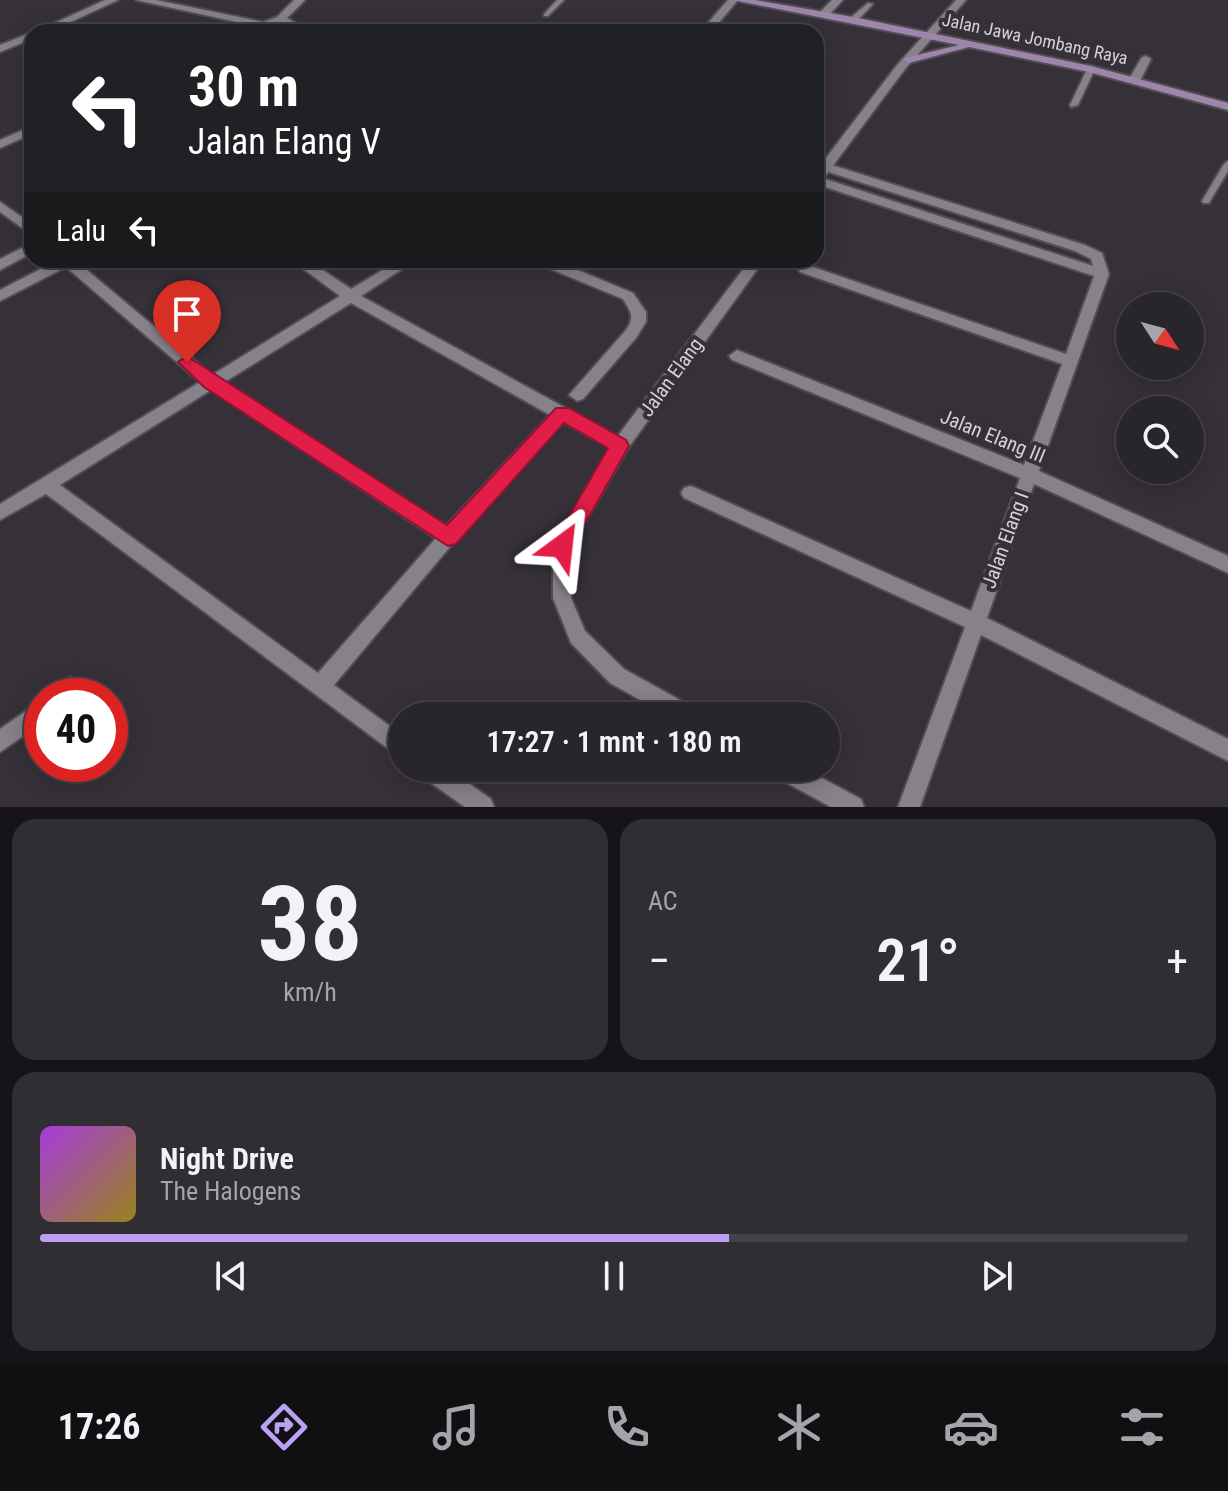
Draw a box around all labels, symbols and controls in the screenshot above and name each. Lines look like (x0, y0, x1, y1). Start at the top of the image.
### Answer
street label: Jalan Jawa Jombang Raya (940, 9, 1130, 68)
text: 30 m (188, 54, 299, 120)
icon: left (56, 56, 160, 160)
text: Jalan Elang V (188, 121, 381, 163)
icon: left (122, 208, 166, 252)
text: Lalu (56, 213, 106, 248)
pin (153, 280, 221, 362)
icon: arrive (165, 292, 209, 336)
north arrow (1116, 292, 1204, 380)
map controls (1116, 292, 1204, 484)
street label: Jalan Elang (634, 333, 708, 421)
button: search (1116, 396, 1204, 484)
street label: Jalan Elang III (937, 404, 1049, 468)
street label: Jalan Elang I (976, 488, 1034, 592)
position arrow (520, 504, 604, 588)
speed limit sign: 40 (24, 678, 128, 782)
text: 17:27 · 1 mnt · 180 m (486, 724, 742, 759)
text: 38 (257, 864, 363, 985)
text: AC (648, 886, 678, 916)
text: 21° (876, 925, 960, 996)
text: − (648, 935, 670, 987)
text: + (1166, 935, 1188, 987)
text: km/h (283, 977, 337, 1007)
text: Night Drive (160, 1141, 294, 1176)
text: The Halogens (160, 1176, 301, 1206)
icon: previous (209, 1254, 253, 1298)
icon: pause (592, 1254, 636, 1298)
icon: next (975, 1254, 1019, 1298)
icon: directions (256, 1399, 312, 1455)
icon: music (428, 1399, 484, 1455)
icon: phone (599, 1399, 655, 1455)
icon: climate (771, 1399, 827, 1455)
icon: car (943, 1399, 999, 1455)
icon: filters (1114, 1399, 1170, 1455)
text: 17:26 (58, 1406, 140, 1448)

